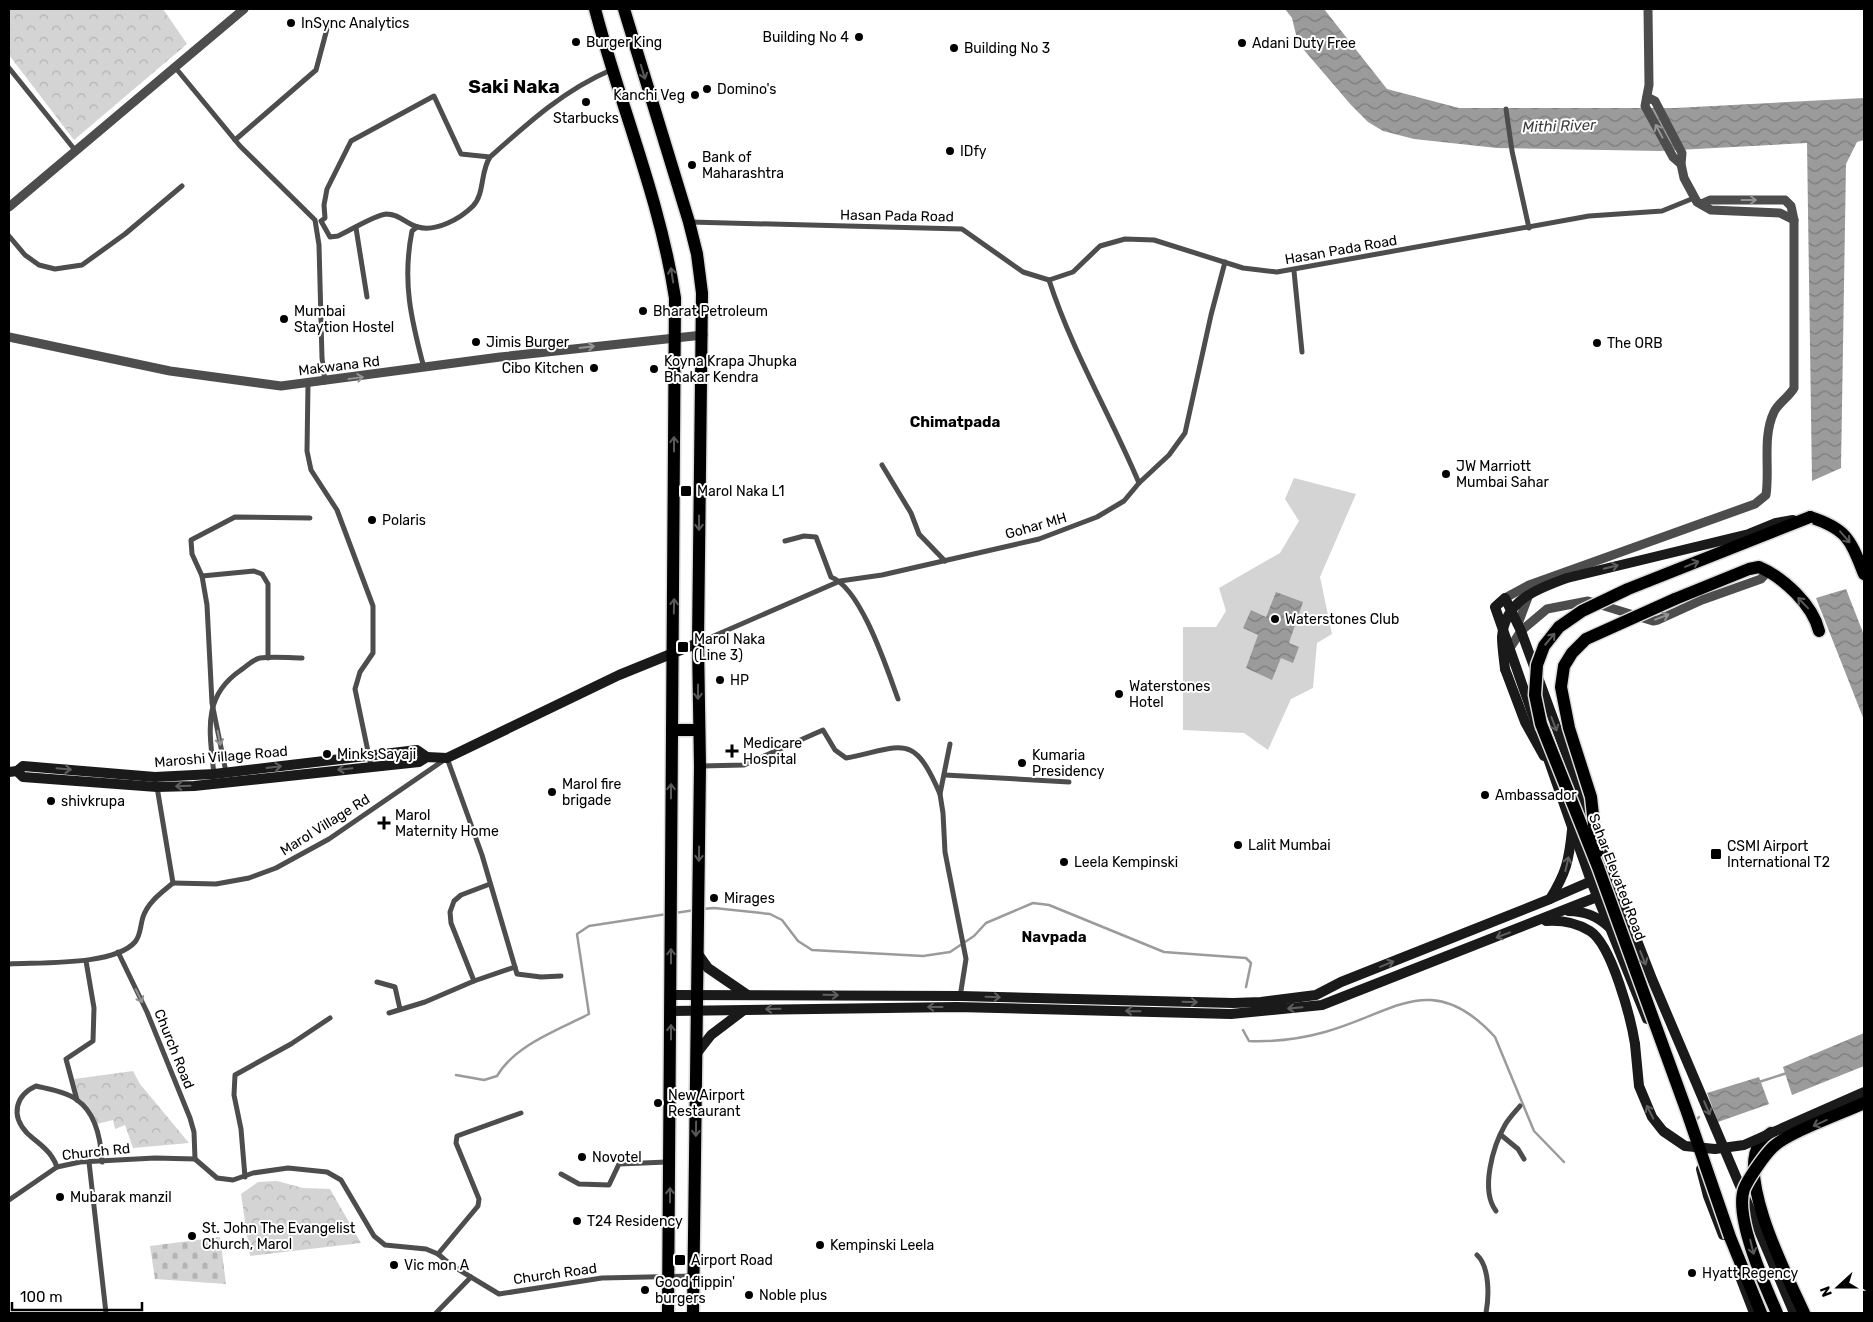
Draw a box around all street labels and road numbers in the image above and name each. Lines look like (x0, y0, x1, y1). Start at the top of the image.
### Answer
street label: Hasan Pada Road (840, 207, 954, 225)
street label: Hasan Pada Road (1284, 232, 1398, 268)
street label: Makwana Rd (297, 353, 381, 379)
street label: Gohar MH (1003, 509, 1069, 543)
street label: Maroshi Village Road (153, 743, 289, 771)
street label: Marol Village Rd (277, 791, 373, 859)
street label: Sahar Elevated Road (1585, 811, 1649, 943)
street label: Church Road (150, 1007, 198, 1091)
street label: Church Rd (61, 1140, 131, 1164)
street label: Church Road (512, 1260, 598, 1288)

